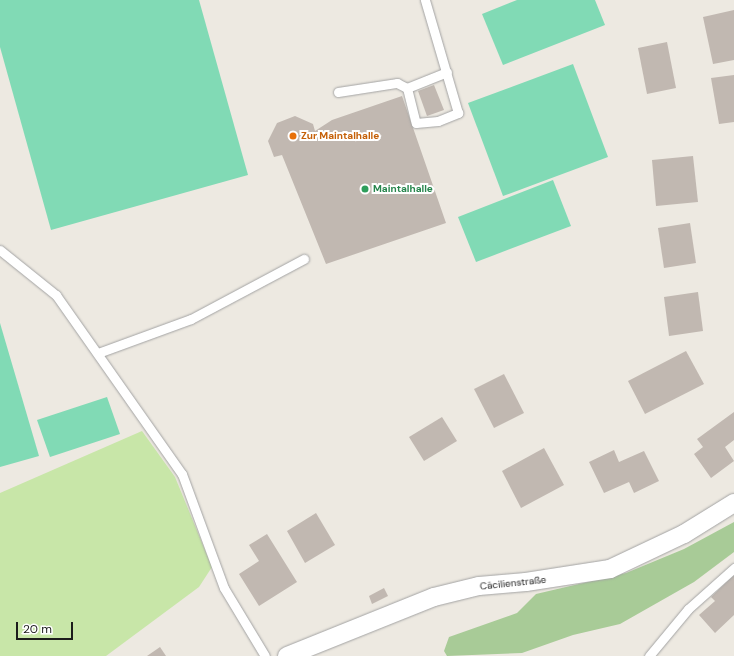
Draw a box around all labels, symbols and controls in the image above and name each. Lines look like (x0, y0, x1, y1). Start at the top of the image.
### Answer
place label: Zur Maintalhalle (301, 130, 379, 142)
marker: Zur Maintalhalle (288, 131, 298, 141)
place label: Maintalhalle (373, 183, 433, 195)
marker: Maintalhalle (360, 184, 370, 194)
street label: Cäcilienstraße (479, 574, 547, 592)
scale bar (18, 614, 75, 640)
text: 20 m (23, 621, 52, 637)

